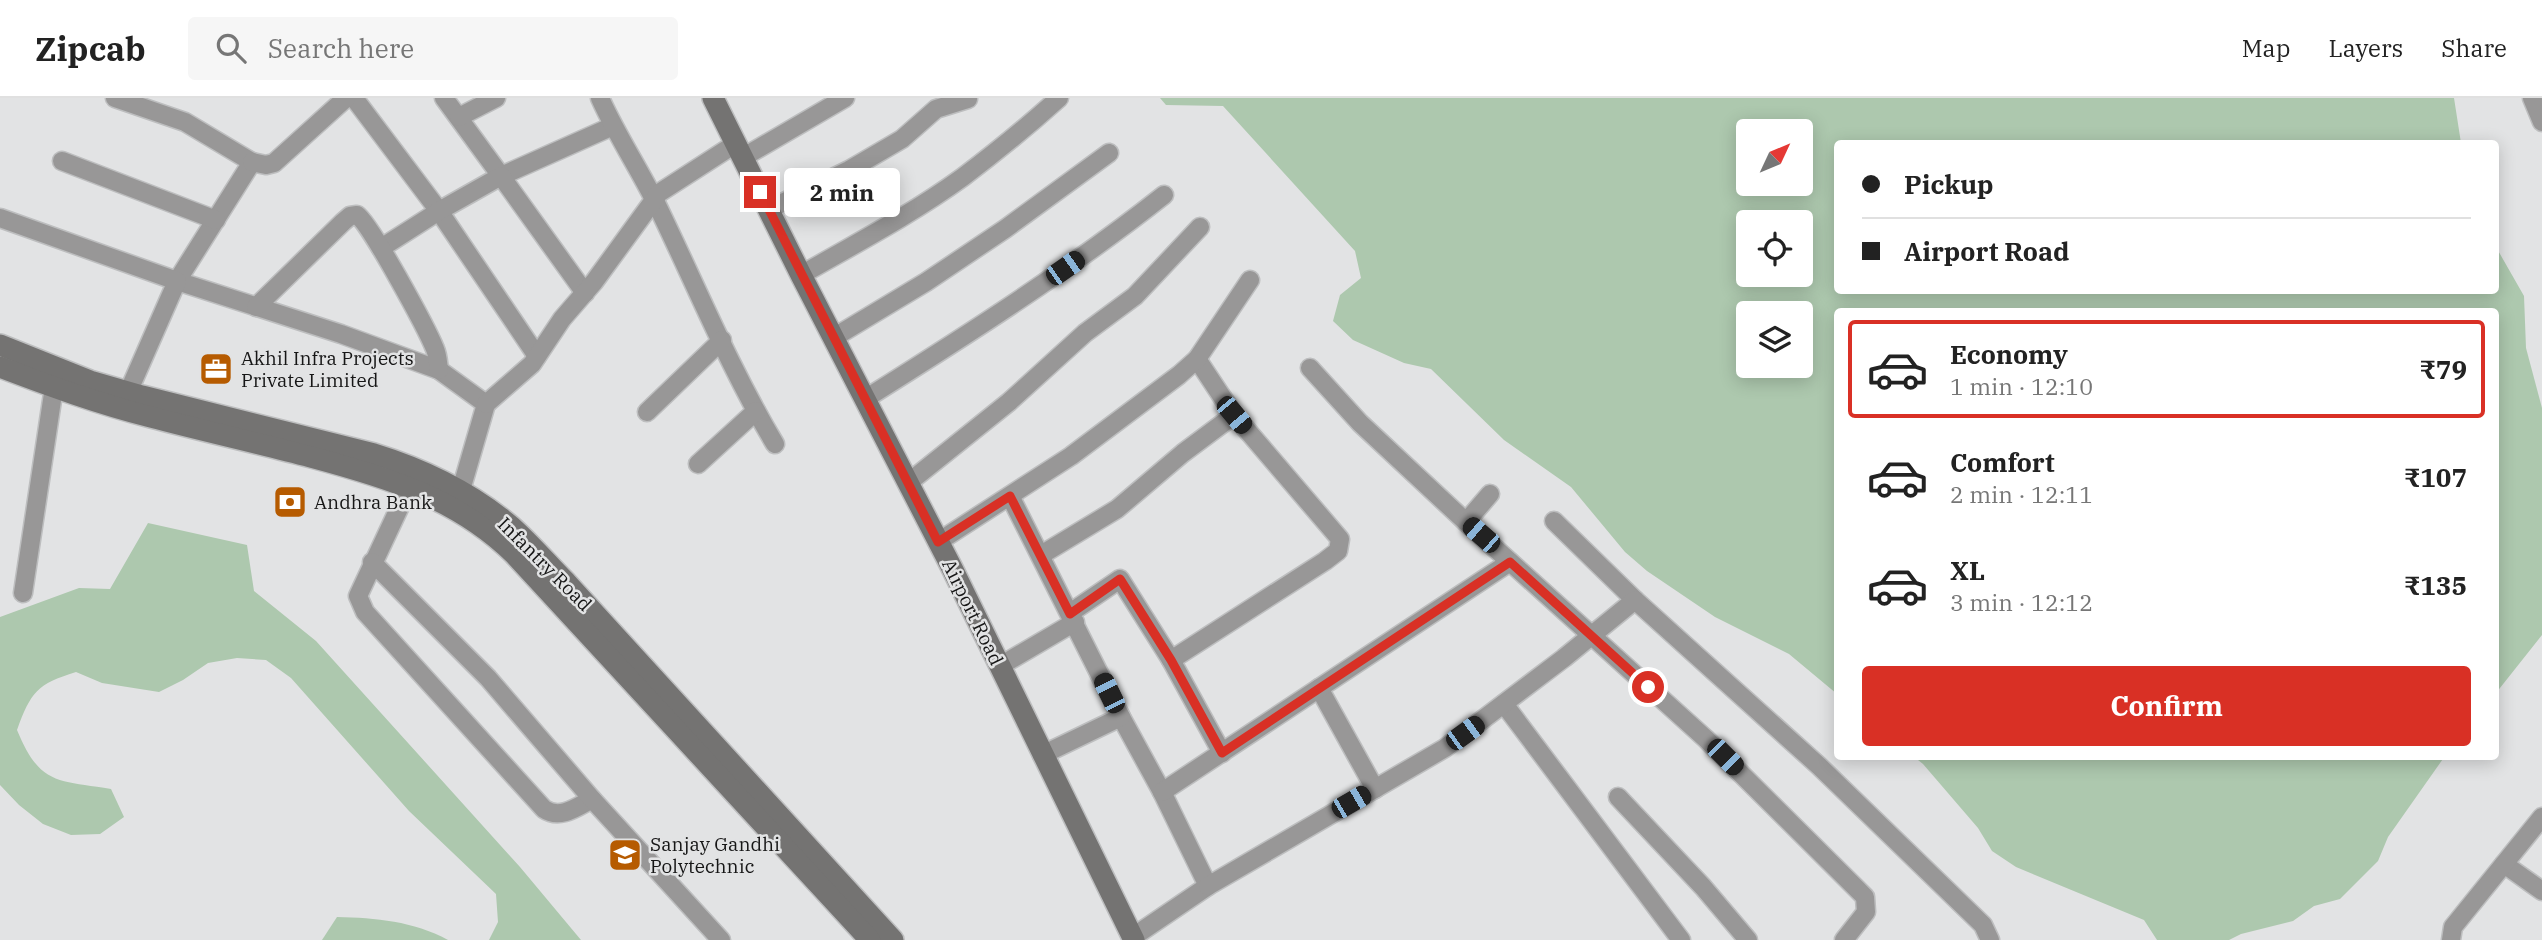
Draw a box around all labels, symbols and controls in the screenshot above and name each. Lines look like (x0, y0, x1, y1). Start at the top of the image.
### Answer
search box (188, 17, 678, 80)
text: Zipcab (35, 27, 146, 70)
icon: search (212, 29, 250, 67)
text: Search here (268, 31, 414, 65)
text: Map (2242, 32, 2290, 64)
text: Layers (2328, 32, 2403, 64)
text: Share (2441, 32, 2507, 64)
north arrow (1736, 119, 1813, 196)
map controls (1736, 119, 1813, 378)
text: Pickup (1904, 167, 1994, 201)
callout: 2 min (784, 168, 900, 217)
route end (744, 176, 776, 208)
text: 2 min (810, 177, 874, 207)
button: locate (1736, 210, 1813, 287)
text: Airport Road (1904, 234, 2070, 268)
car (1042, 247, 1089, 289)
button: layers (1736, 301, 1813, 378)
text: Economy (1950, 337, 2068, 371)
icon: car (1866, 338, 1929, 401)
place label: Akhil Infra Projects Private Limited (241, 346, 414, 392)
office icon: Akhil Infra Projects Private Limited (197, 350, 235, 388)
text: ₹79 (2419, 352, 2467, 386)
text: 1 min · 12:10 (1950, 371, 2093, 401)
car (1213, 392, 1256, 438)
text: Comfort (1950, 445, 2055, 479)
icon: car (1866, 446, 1929, 509)
text: ₹107 (2404, 460, 2467, 494)
text: 2 min · 12:11 (1950, 479, 2093, 509)
bank icon: Andhra Bank (271, 483, 309, 521)
place label: Andhra Bank (314, 490, 432, 514)
street label: Infantry Road (493, 512, 597, 616)
car (1459, 513, 1504, 557)
text: XL (1950, 553, 1985, 587)
icon: car (1866, 554, 1929, 617)
street label: Airport Road (937, 555, 1009, 669)
text: ₹135 (2404, 568, 2467, 602)
text: 3 min · 12:12 (1950, 587, 2093, 617)
button: Confirm (1862, 666, 2471, 746)
car (1091, 670, 1128, 716)
route start (1632, 671, 1664, 703)
car (1442, 712, 1489, 754)
car (1703, 735, 1748, 779)
car (1328, 782, 1375, 822)
place label: Sanjay Gandhi Polytechnic (650, 832, 780, 878)
school or university icon: Sanjay Gandhi Polytechnic (606, 836, 644, 874)

